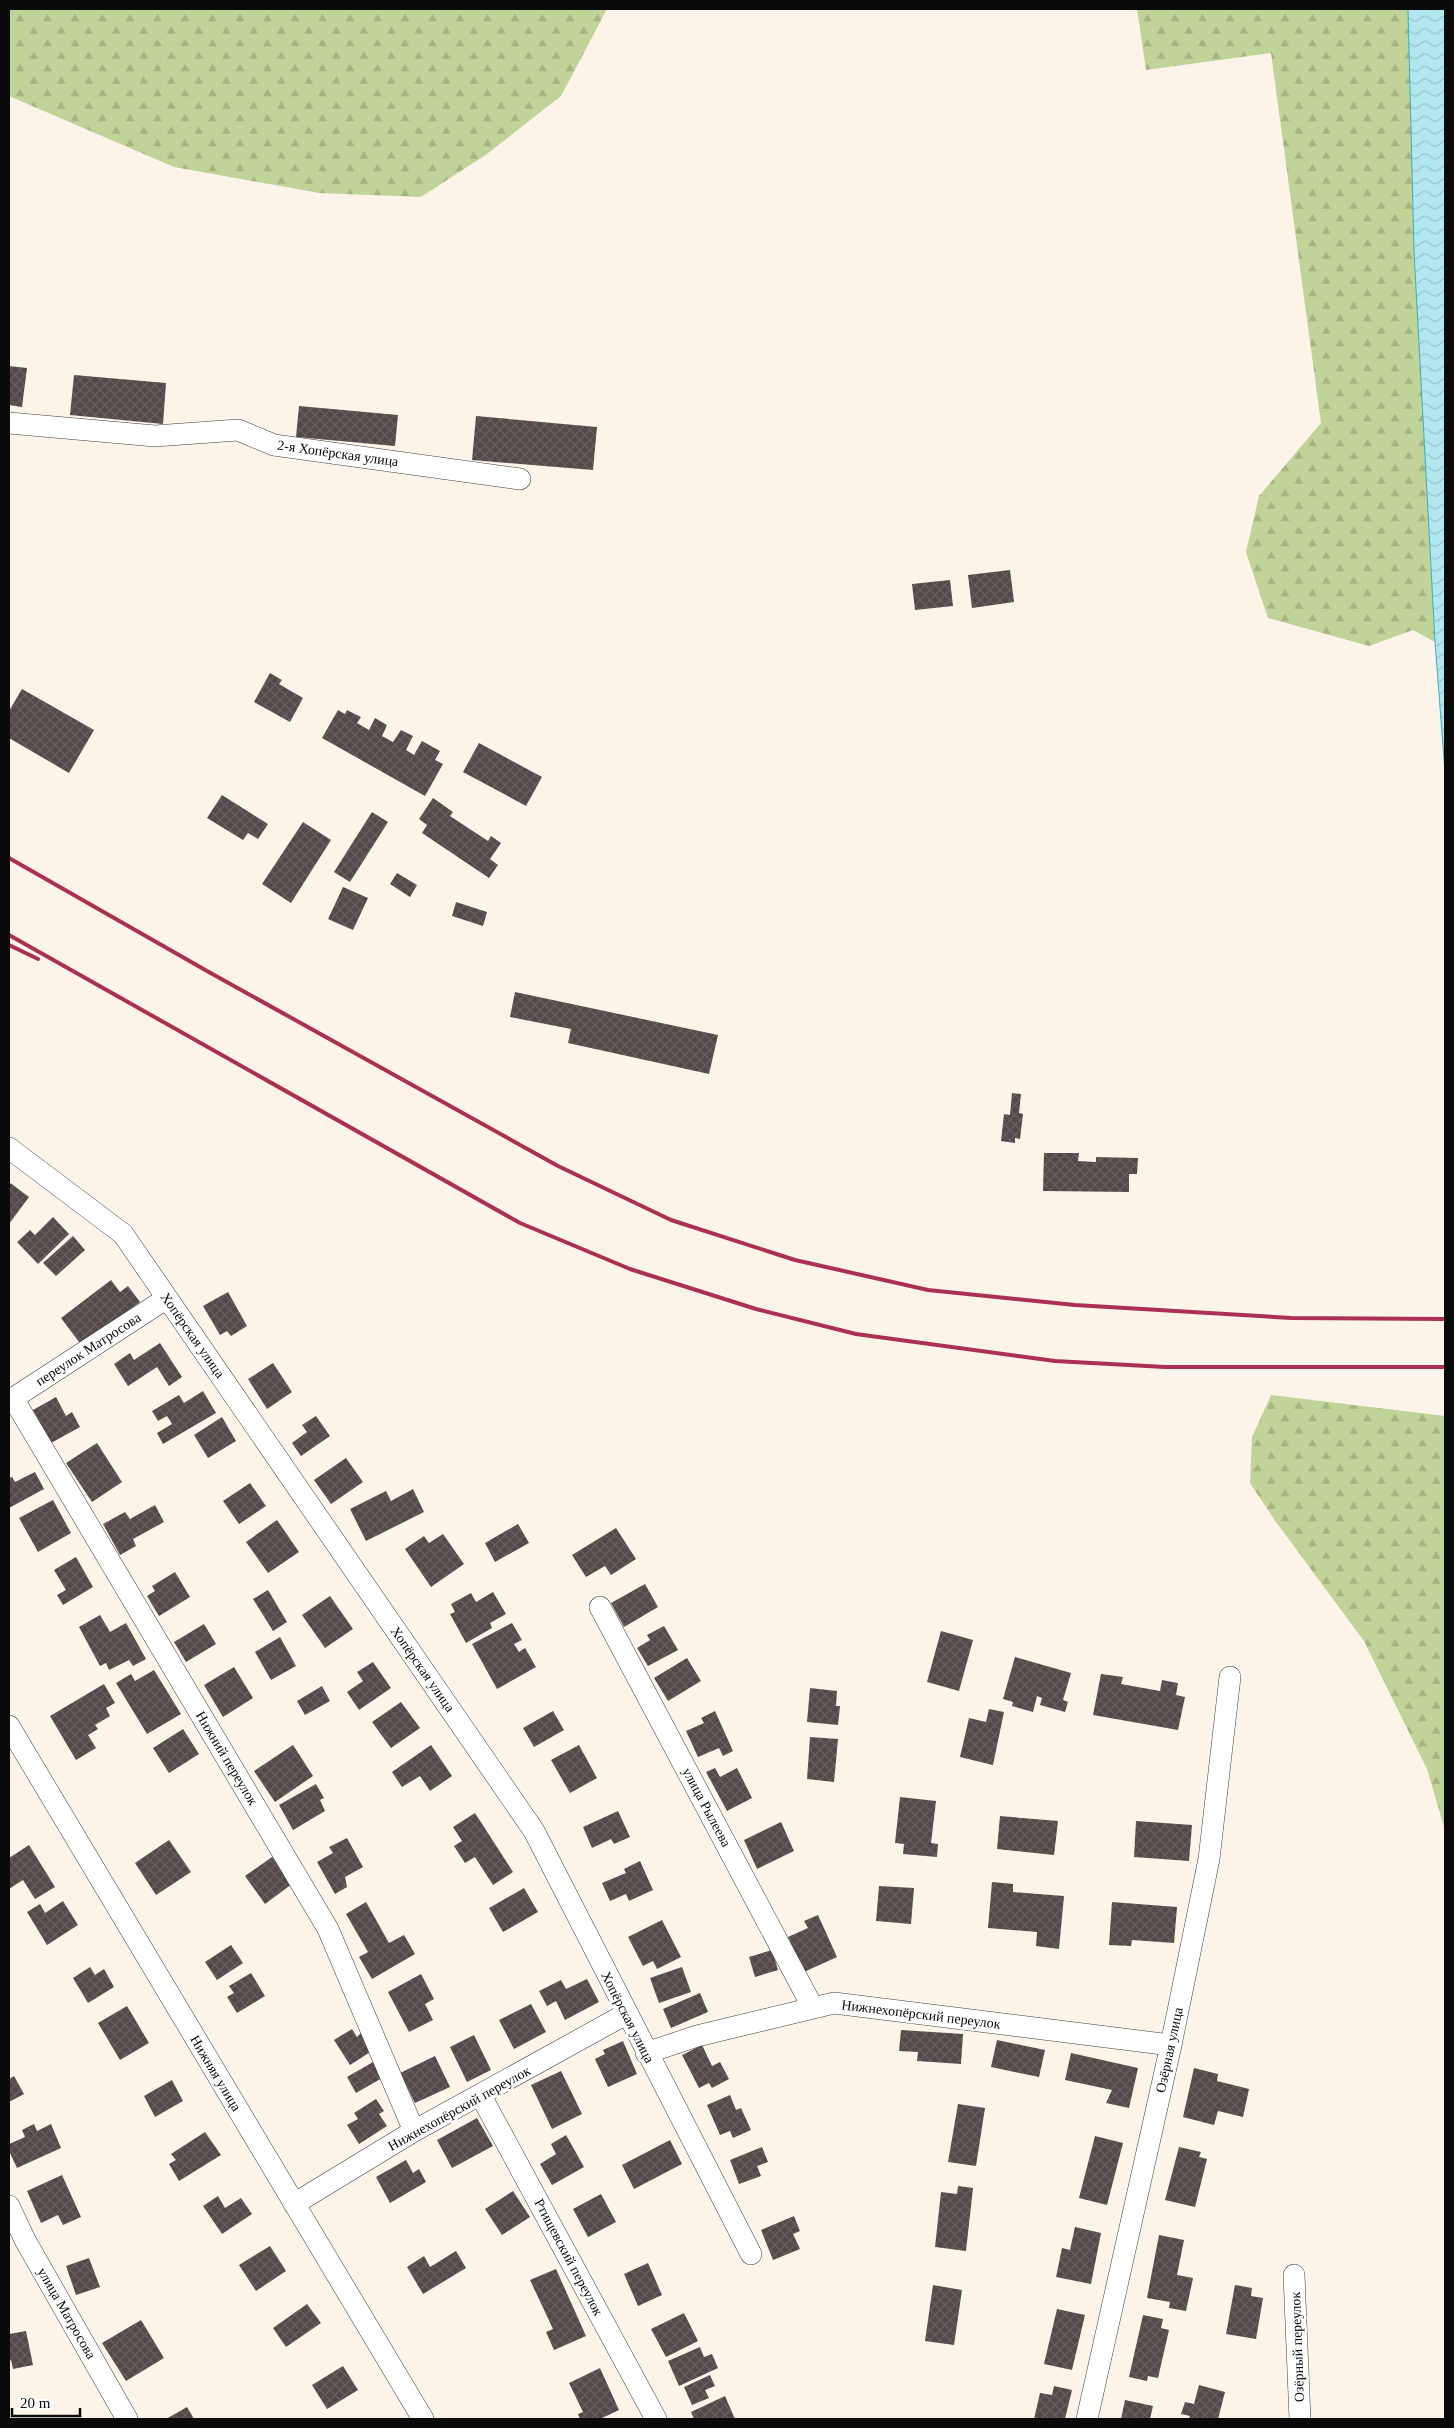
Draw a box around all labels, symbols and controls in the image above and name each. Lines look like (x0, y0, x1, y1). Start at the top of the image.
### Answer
street label: 2-я Хопёрская улица (276, 438, 400, 470)
street label: Хопёрская улица (158, 1290, 228, 1381)
street label: переулок Матросова (33, 1309, 144, 1389)
street label: Хопёрская улица (388, 1624, 458, 1715)
street label: Нижний переулок (193, 1709, 261, 1808)
street label: улица Рылеева (679, 1765, 734, 1850)
street label: Хопёрская улица (598, 1969, 657, 2066)
street label: Нижнехопёрский переулок (841, 1997, 1002, 2032)
street label: Озёрная улица (1153, 2005, 1186, 2094)
street label: Нижняя улица (187, 2033, 244, 2115)
street label: Нижнехопёрский переулок (386, 2063, 533, 2154)
street label: Ртищевский переулок (531, 2196, 606, 2318)
street label: улица Матросова (34, 2265, 99, 2362)
street label: Озёрный переулок (1288, 2291, 1307, 2402)
scale bar (12, 2386, 80, 2418)
text: 20 m (20, 2395, 51, 2411)

